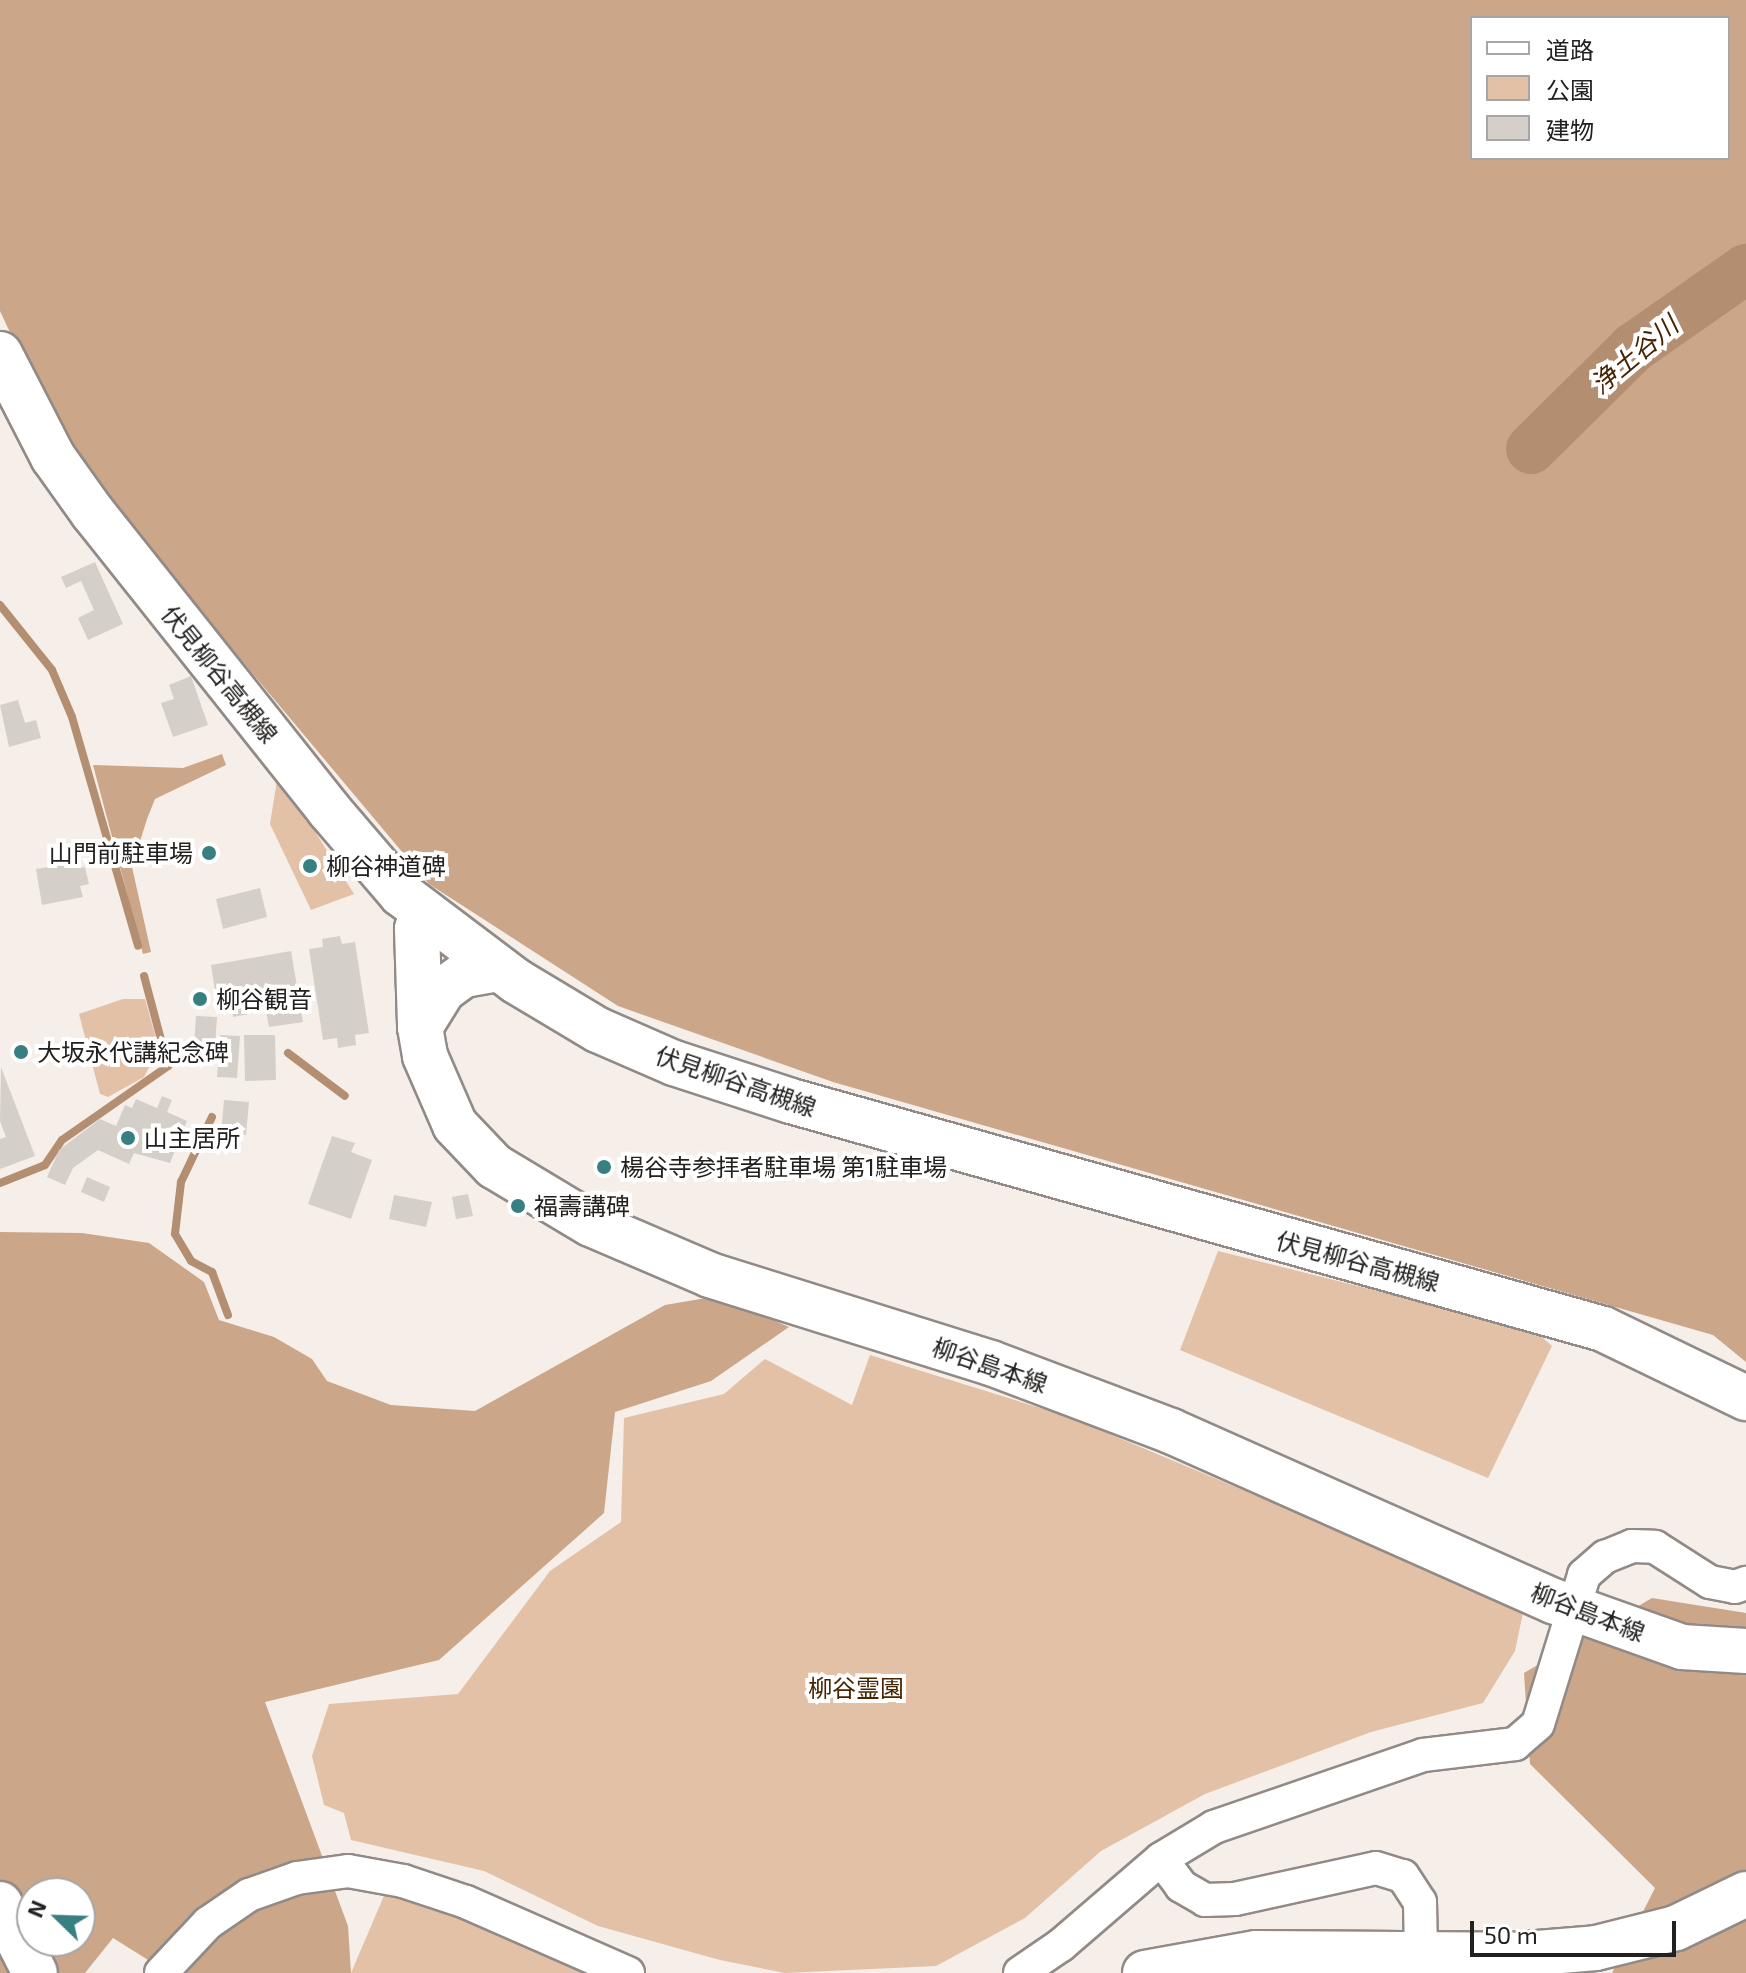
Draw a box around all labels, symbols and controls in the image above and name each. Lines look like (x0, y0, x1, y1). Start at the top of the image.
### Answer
legend (1470, 16, 1730, 160)
text: 道路 (1546, 35, 1594, 64)
text: 公園 (1546, 75, 1594, 104)
text: 建物 (1546, 115, 1594, 144)
water label: 浄土谷川 (1584, 309, 1684, 399)
street label: 伏見柳谷高槻線 (156, 600, 284, 748)
place label: 山門前駐車場 (49, 839, 193, 867)
marker: 山門前駐車場 (200, 844, 218, 862)
place label: 柳谷神道碑 (326, 852, 446, 880)
marker: 柳谷神道碑 (301, 857, 319, 875)
place label: 柳谷観音 (216, 985, 312, 1013)
marker: 柳谷観音 (191, 990, 209, 1008)
place label: 大坂永代講紀念碑 (37, 1038, 229, 1066)
street label: 伏見柳谷高槻線 (652, 1040, 820, 1122)
marker: 大坂永代講紀念碑 (12, 1043, 30, 1061)
place label: 山主居所 (144, 1124, 240, 1152)
marker: 山主居所 (119, 1129, 137, 1147)
place label: 楊谷寺参拝者駐車場 第1駐車場 (620, 1153, 947, 1181)
marker: 楊谷寺参拝者駐車場 第1駐車場 (595, 1158, 613, 1176)
place label: 福壽講碑 (534, 1192, 630, 1220)
marker: 福壽講碑 (509, 1197, 527, 1215)
street label: 伏見柳谷高槻線 (1273, 1225, 1443, 1297)
street label: 柳谷島本線 (929, 1332, 1051, 1398)
street label: 柳谷島本線 (1527, 1577, 1649, 1647)
park label: 柳谷霊園 (808, 1674, 904, 1702)
north arrow (16, 1877, 96, 1957)
text: N (21, 1896, 51, 1921)
scale bar (1474, 1905, 1680, 1955)
text: 50 m (1484, 1920, 1538, 1949)

